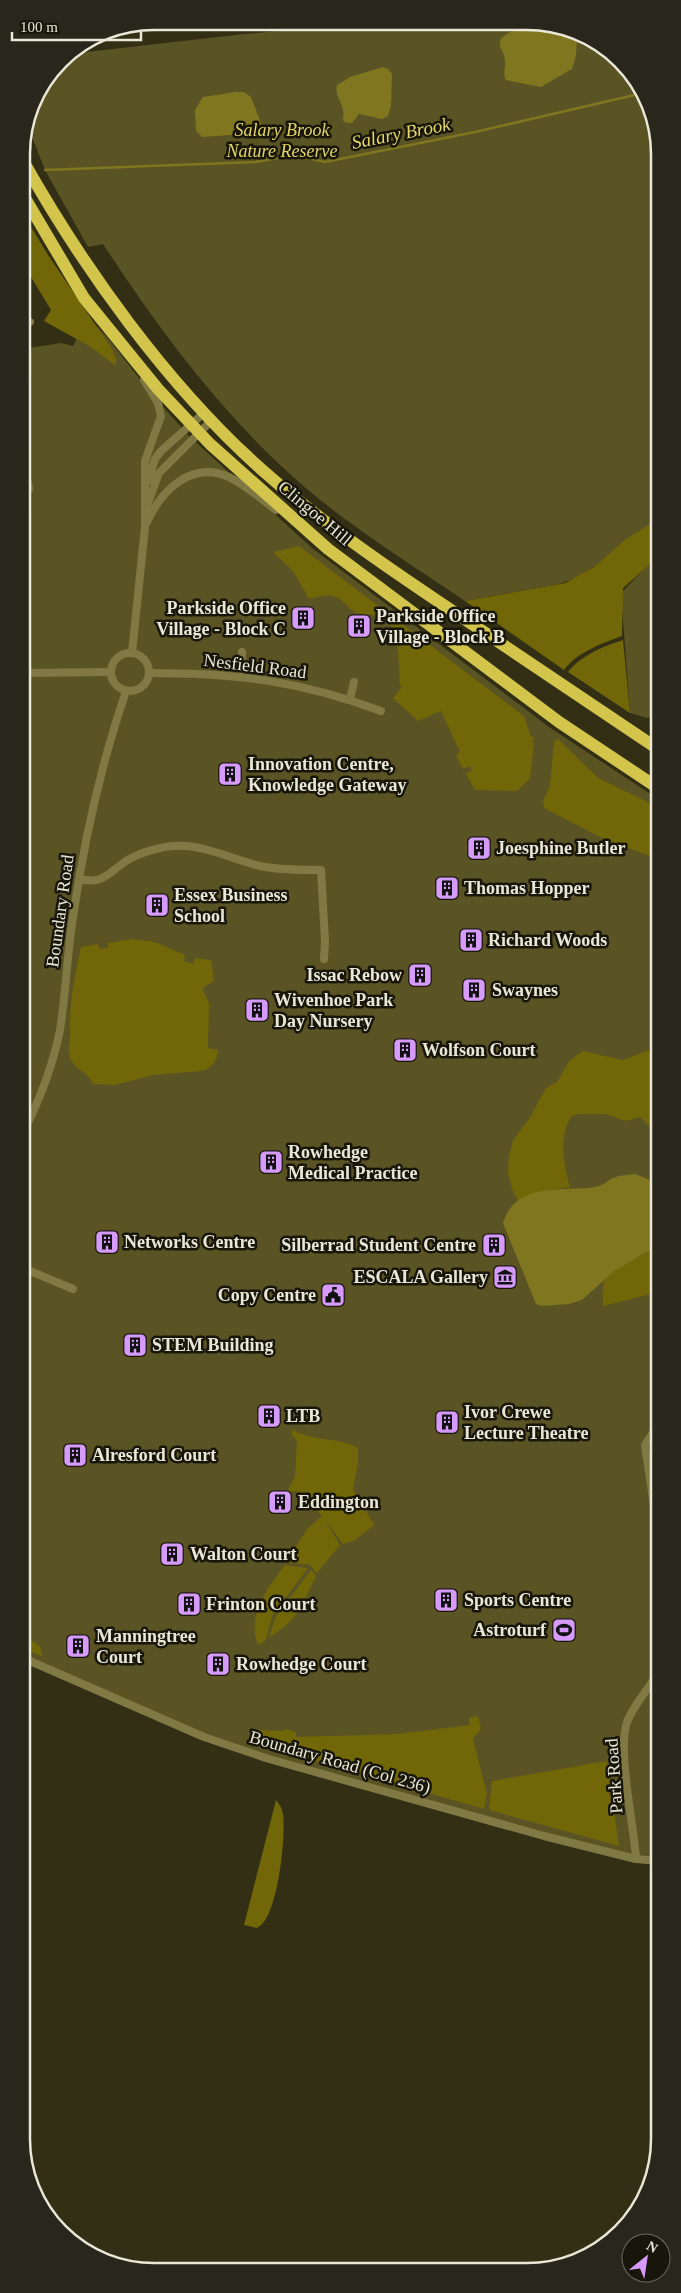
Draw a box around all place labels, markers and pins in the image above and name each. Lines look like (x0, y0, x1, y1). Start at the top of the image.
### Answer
place label: Parkside Office Village - Block C (156, 598, 286, 639)
building icon: Parkside Office Village - Block C (290, 605, 316, 631)
place label: Parkside Office Village - Block B (376, 606, 505, 647)
building icon: Parkside Office Village - Block B (346, 613, 372, 639)
place label: Innovation Centre, Knowledge Gateway (248, 754, 406, 795)
building icon: Innovation Centre, Knowledge Gateway (217, 761, 243, 787)
building icon: Joesphine Butler (466, 835, 492, 861)
place label: Joesphine Butler (496, 838, 626, 858)
building icon: Thomas Hopper (434, 875, 460, 901)
place label: Thomas Hopper (464, 878, 590, 898)
place label: Essex Business School (174, 885, 288, 926)
building icon: Essex Business School (144, 892, 170, 918)
building icon: Richard Woods (458, 927, 484, 953)
place label: Richard Woods (488, 930, 607, 950)
building icon: Issac Rebow (407, 962, 433, 988)
place label: Issac Rebow (306, 965, 402, 985)
building icon: Swaynes (461, 977, 487, 1003)
place label: Swaynes (492, 980, 558, 1000)
place label: Wivenhoe Park Day Nursery (274, 990, 393, 1031)
building icon: Wivenhoe Park Day Nursery (244, 997, 270, 1023)
building icon: Wolfson Court (392, 1037, 418, 1063)
place label: Wolfson Court (422, 1040, 536, 1060)
place label: Rowhedge Medical Practice (288, 1142, 417, 1183)
building icon: Rowhedge Medical Practice (258, 1149, 284, 1175)
building icon: Networks Centre (94, 1229, 120, 1255)
place label: Networks Centre (124, 1232, 255, 1252)
building icon: Silberrad Student Centre (481, 1232, 507, 1258)
place label: Silberrad Student Centre (281, 1235, 476, 1255)
museum icon: ESCALA Gallery (492, 1264, 518, 1290)
place label: ESCALA Gallery (353, 1267, 488, 1287)
public building icon: Copy Centre (320, 1282, 346, 1308)
place label: Copy Centre (218, 1285, 316, 1305)
building icon: STEM Building (122, 1332, 148, 1358)
place label: STEM Building (152, 1335, 274, 1355)
place label: Ivor Crewe Lecture Theatre (464, 1402, 588, 1443)
building icon: LTB (256, 1403, 282, 1429)
place label: LTB (286, 1406, 320, 1426)
building icon: Ivor Crewe Lecture Theatre (434, 1409, 460, 1435)
building icon: Alresford Court (62, 1442, 88, 1468)
place label: Alresford Court (92, 1445, 216, 1465)
building icon: Eddington (267, 1489, 293, 1515)
place label: Eddington (298, 1492, 379, 1512)
building icon: Walton Court (159, 1541, 185, 1567)
place label: Walton Court (190, 1544, 297, 1564)
building icon: Sports Centre (433, 1587, 459, 1613)
place label: Sports Centre (464, 1590, 571, 1610)
building icon: Frinton Court (176, 1591, 202, 1617)
place label: Frinton Court (206, 1594, 316, 1614)
sports icon: Astroturf (551, 1617, 577, 1643)
place label: Astroturf (473, 1620, 547, 1640)
place label: Manningtree Court (96, 1626, 196, 1667)
building icon: Manningtree Court (65, 1633, 91, 1659)
building icon: Rowhedge Court (205, 1651, 231, 1677)
place label: Rowhedge Court (236, 1654, 367, 1674)

